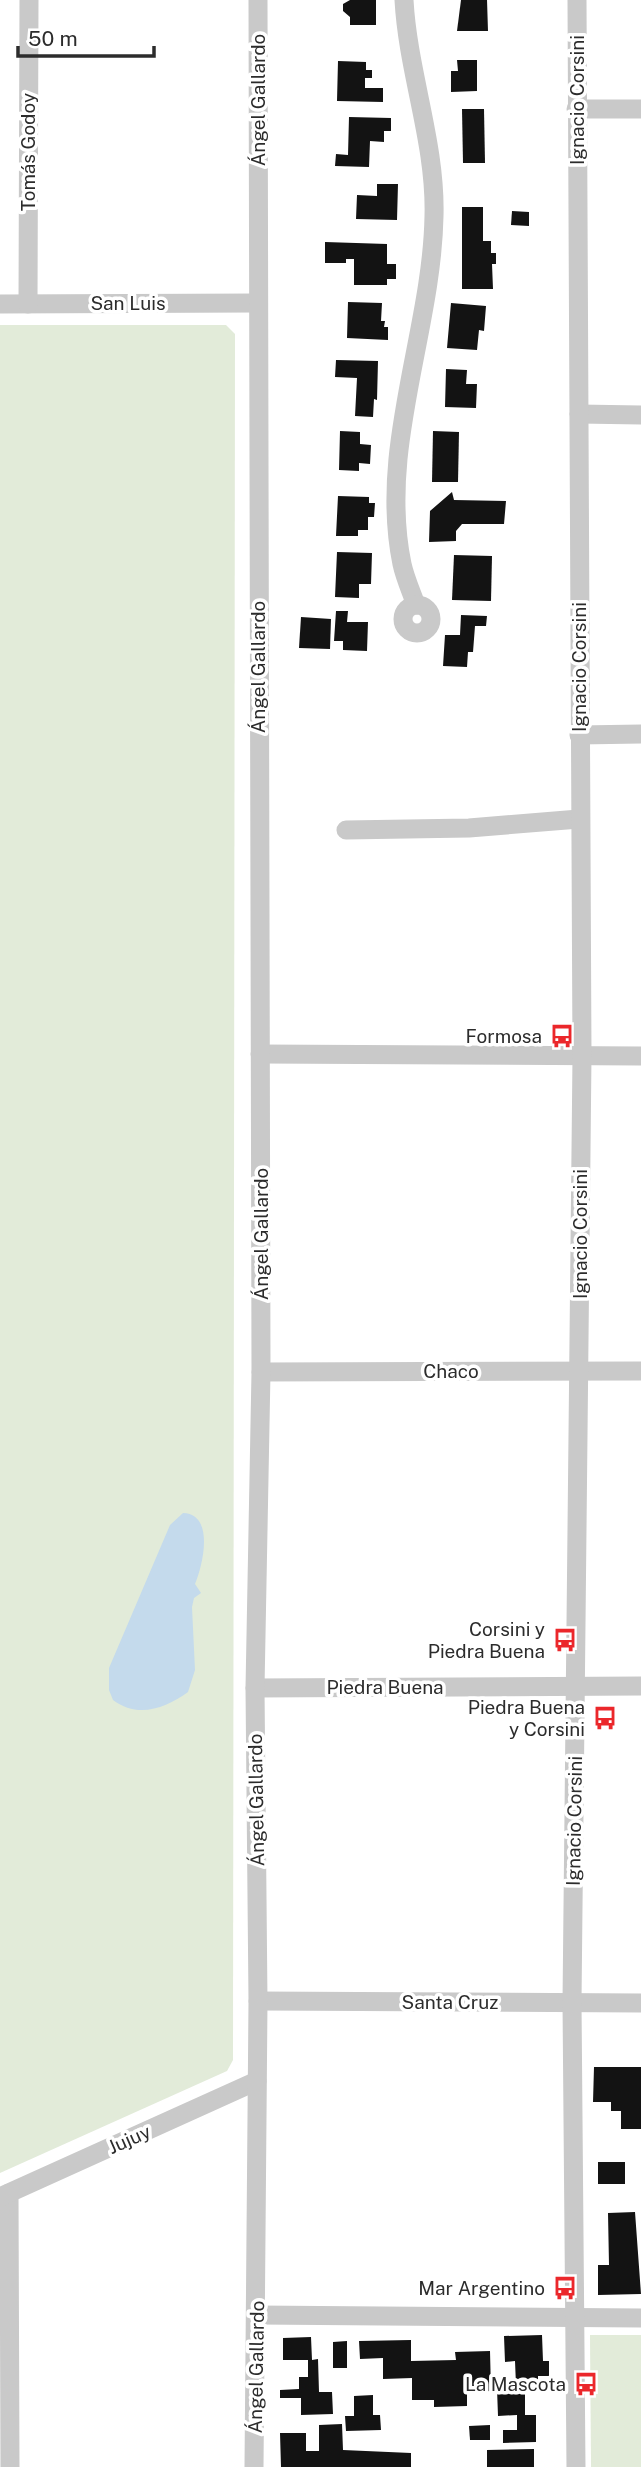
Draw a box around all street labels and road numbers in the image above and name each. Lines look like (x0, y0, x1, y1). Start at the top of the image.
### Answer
street label: Ángel Gallardo (247, 34, 269, 166)
street label: Ignacio Corsini (566, 35, 588, 165)
street label: Tomás Godoy (17, 93, 39, 211)
street label: San Luis (90, 292, 166, 314)
street label: Ángel Gallardo (247, 601, 269, 733)
street label: Ignacio Corsini (568, 602, 590, 732)
street label: Ángel Gallardo (250, 1168, 272, 1300)
street label: Ignacio Corsini (569, 1169, 591, 1299)
street label: Chaco (423, 1360, 479, 1382)
street label: Piedra Buena (326, 1676, 444, 1698)
street label: Ángel Gallardo (244, 1734, 268, 1866)
street label: Ignacio Corsini (562, 1756, 586, 1886)
street label: Santa Cruz (402, 1991, 498, 2013)
street label: Jujuy (104, 2120, 154, 2158)
street label: Ángel Gallardo (244, 2301, 268, 2433)

